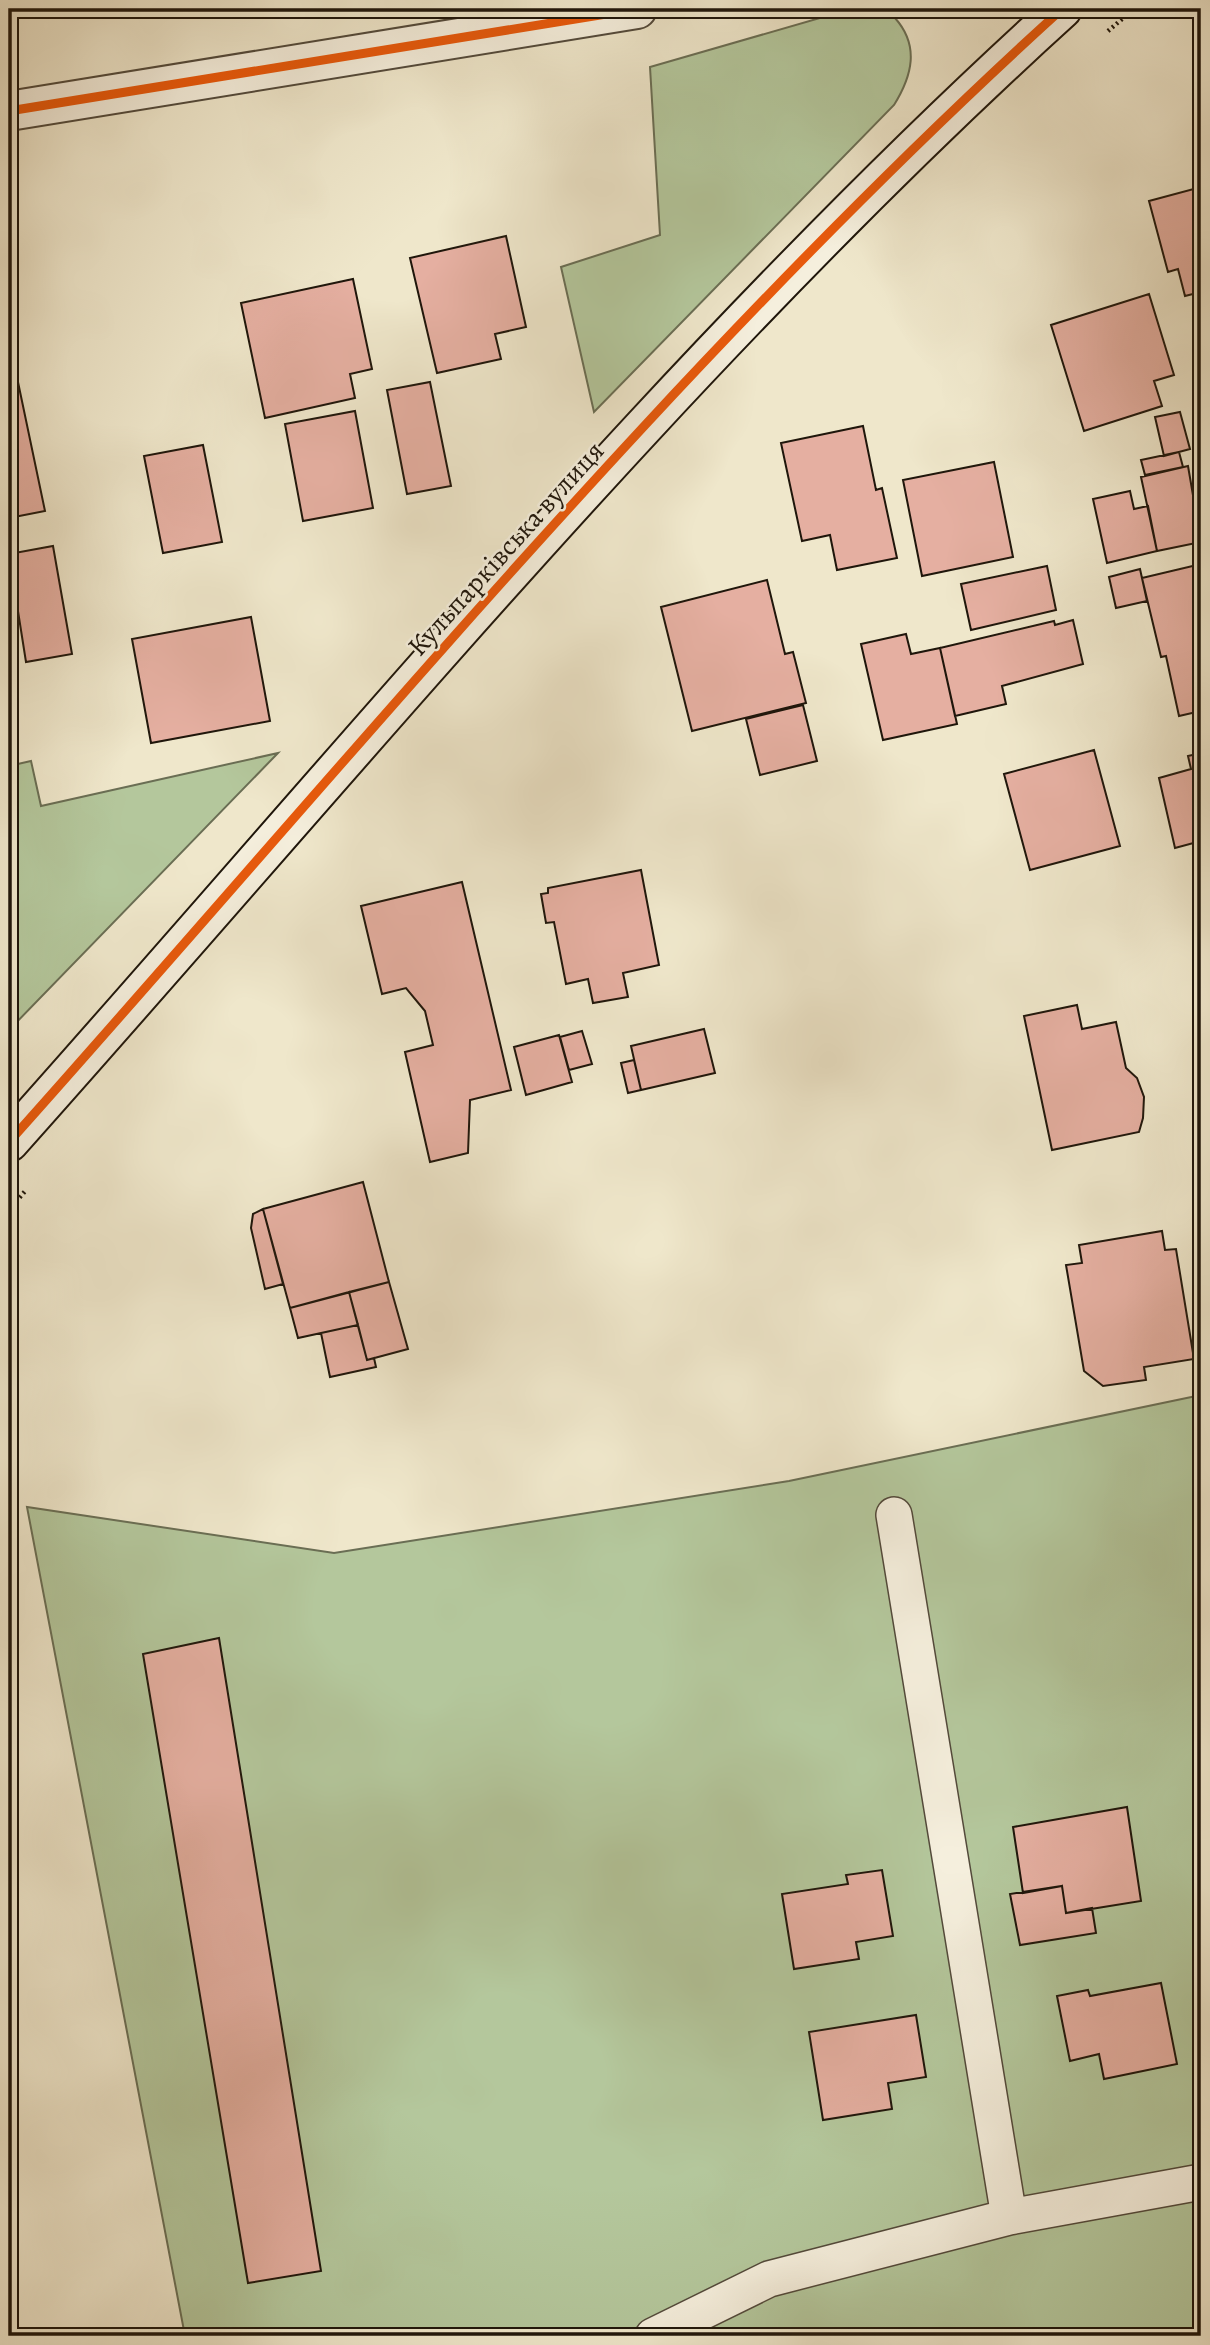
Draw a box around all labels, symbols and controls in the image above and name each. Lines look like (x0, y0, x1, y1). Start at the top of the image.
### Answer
street label: Кульпарківська вулиця (399, 433, 613, 664)

